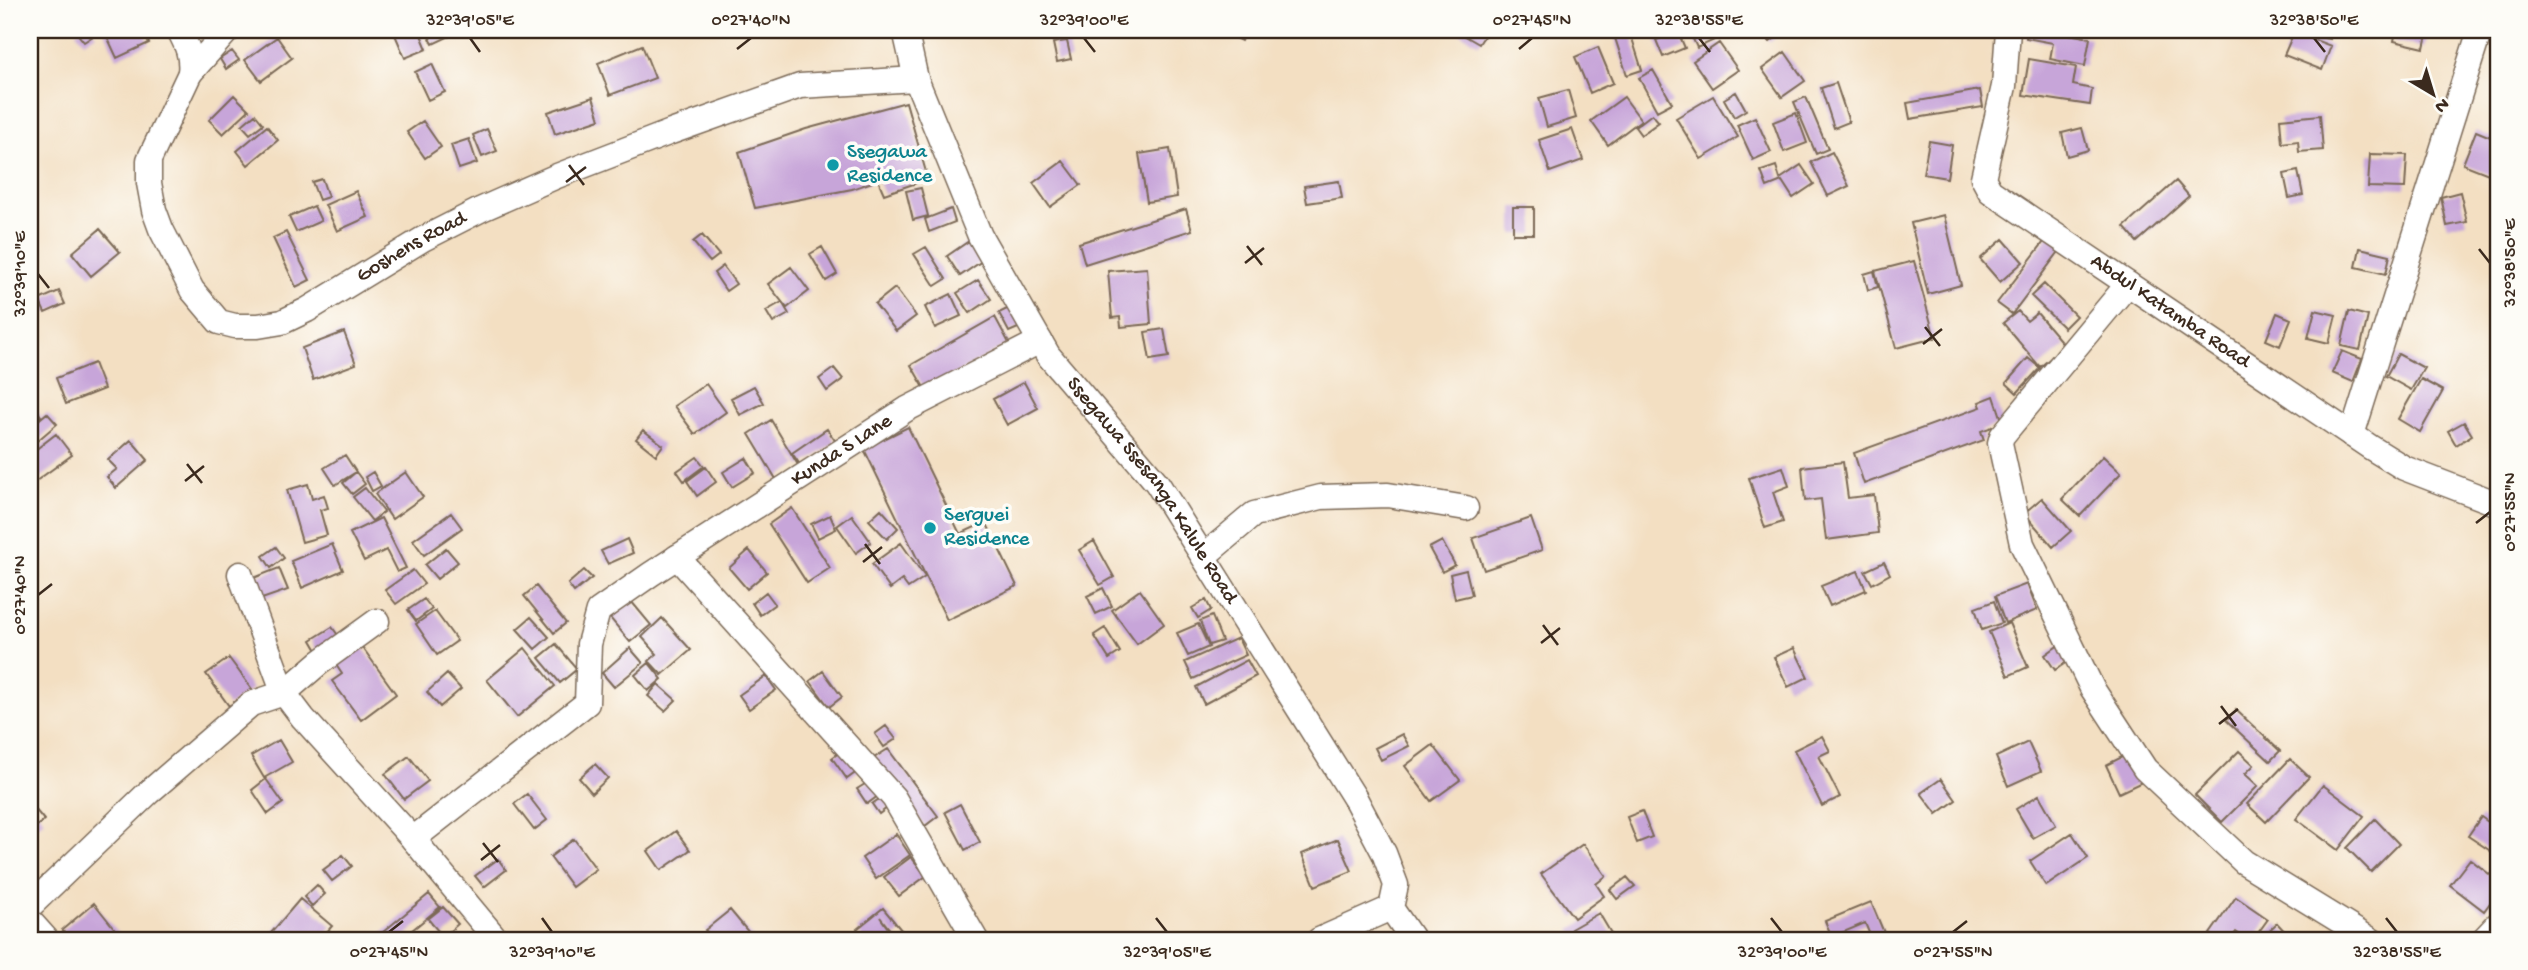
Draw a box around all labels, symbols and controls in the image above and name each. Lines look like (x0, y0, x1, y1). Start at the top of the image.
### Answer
text: 32°39'05"E (425, 11, 515, 32)
text: 0°27'40"N (711, 11, 791, 32)
text: 32°39'00"E (1039, 11, 1129, 32)
text: 0°27'45"N (1493, 11, 1571, 32)
text: 32°38'55"E (1654, 11, 1744, 32)
text: 32°38'50"E (2269, 11, 2359, 32)
north arrow (2398, 60, 2468, 130)
text: N (2429, 92, 2453, 118)
place label: Ssegawa Residence (847, 141, 933, 190)
marker: Ssegawa Residence (825, 157, 841, 173)
street label: Goshens Road (352, 206, 472, 289)
text: 32°38'50"E (2501, 218, 2522, 308)
text: 32°39'10"E (11, 231, 32, 318)
street label: Abdul Katamba Road (2085, 249, 2256, 376)
street label: Ssegawa Ssesanga Kalule Road (1060, 372, 1243, 610)
street label: Kunda S Lane (787, 408, 898, 493)
text: 0°27'55"N (2501, 472, 2522, 552)
place label: Serguei Residence (944, 504, 1030, 553)
marker: Serguei Residence (922, 520, 938, 536)
text: 0°27'40"N (11, 555, 32, 635)
text: 0°27'45"N (350, 943, 428, 964)
text: 32°39'10"E (508, 943, 595, 964)
text: 32°39'05"E (1122, 943, 1212, 964)
text: 32°39'00"E (1737, 943, 1827, 964)
text: 0°27'55"N (1913, 943, 1993, 964)
text: 32°38'55"E (2352, 943, 2442, 964)

